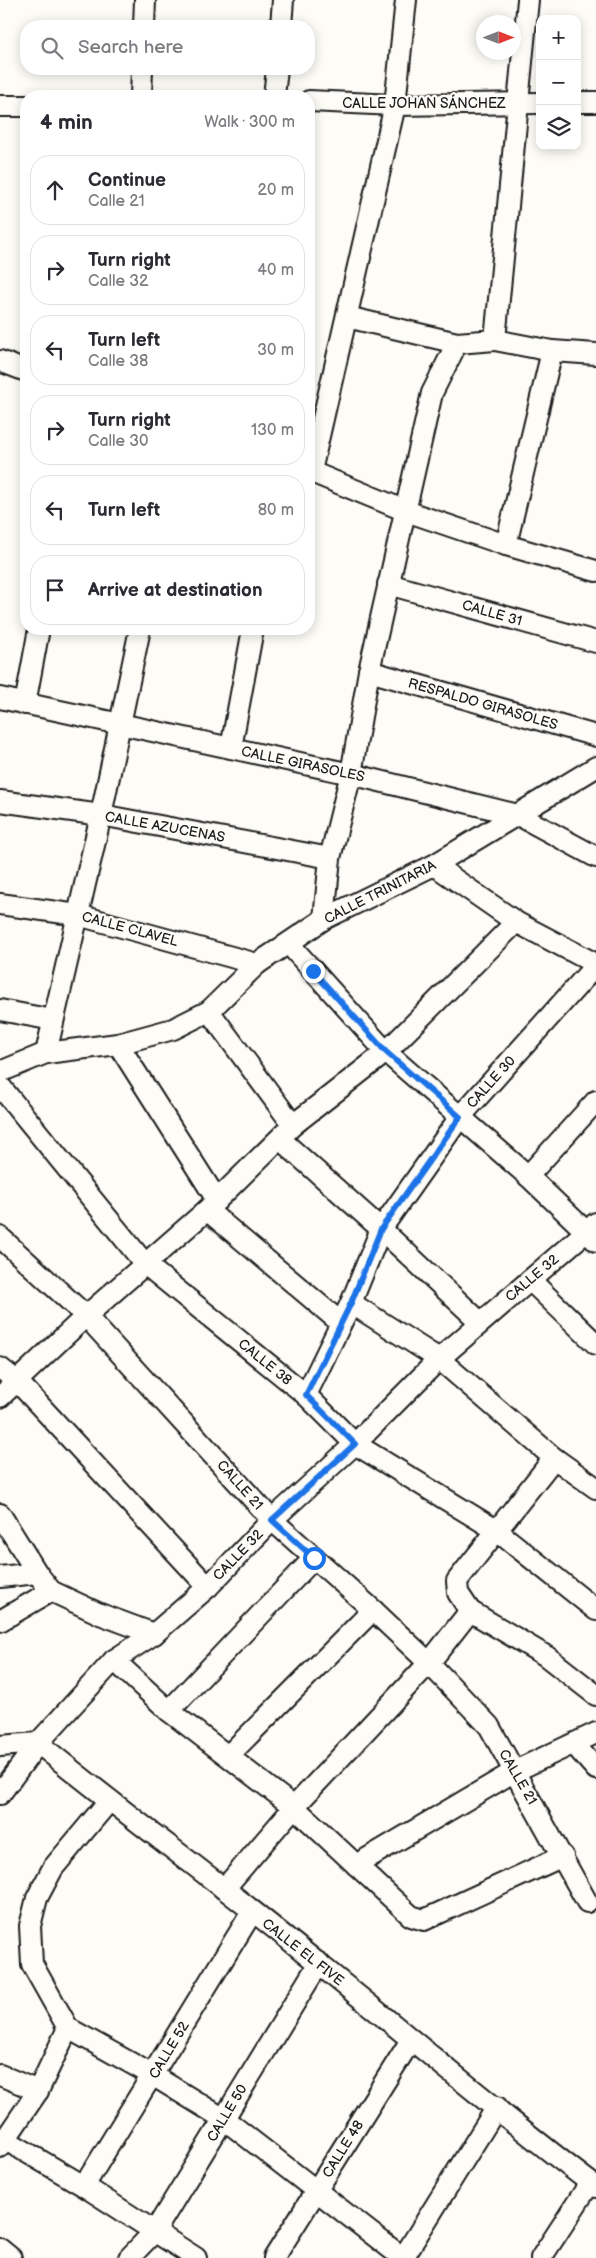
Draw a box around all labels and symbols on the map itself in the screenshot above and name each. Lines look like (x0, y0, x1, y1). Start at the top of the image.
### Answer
north arrow (476, 15, 521, 60)
street label: CALLE JOHAN SÁNCHEZ (342, 94, 506, 112)
street label: CALLE 31 (460, 596, 524, 630)
street label: RESPALDO GIRASOLES (406, 674, 560, 734)
street label: CALLE GIRASOLES (240, 743, 366, 785)
street label: CALLE AZUCENAS (104, 808, 226, 846)
street label: CALLE TRINITARIA (321, 856, 439, 928)
street label: CALLE CLAVEL (80, 908, 180, 950)
route end (302, 960, 325, 983)
street label: CALLE 30 (463, 1052, 519, 1112)
street label: CALLE 32 (502, 1250, 563, 1305)
street label: CALLE 38 (235, 1335, 295, 1389)
street label: CALLE 21 (213, 1457, 267, 1513)
street label: CALLE 32 (209, 1525, 267, 1584)
route start (303, 1547, 326, 1570)
street label: CALLE 21 (495, 1746, 541, 1808)
street label: CALLE EL FIVE (259, 1915, 347, 1989)
street label: CALLE 52 (145, 2018, 193, 2082)
street label: CALLE 50 (203, 2081, 251, 2145)
street label: CALLE 48 (319, 2117, 367, 2181)

